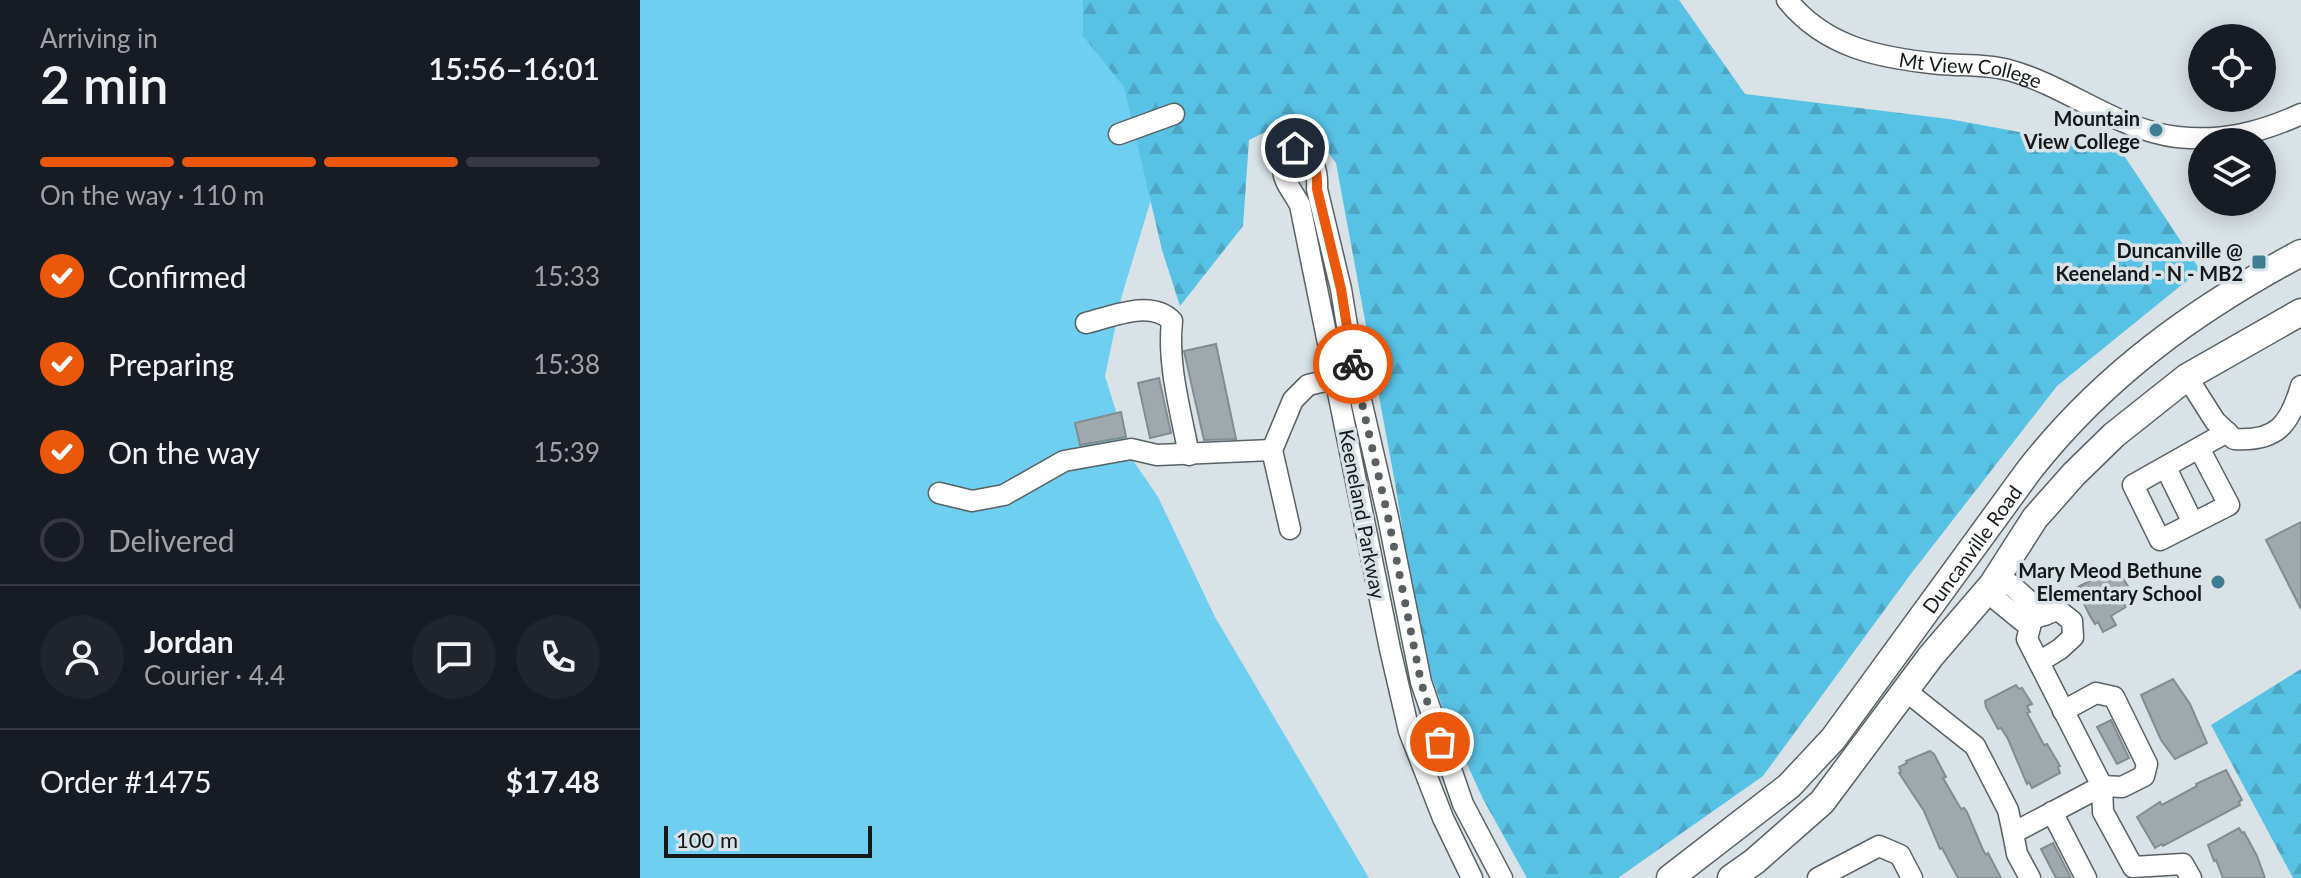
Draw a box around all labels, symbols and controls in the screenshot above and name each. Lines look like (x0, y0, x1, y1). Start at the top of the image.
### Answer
text: Arriving in (40, 22, 158, 54)
map controls (2188, 24, 2276, 216)
button: locate (2188, 24, 2276, 112)
street label: Mt View College (1897, 47, 2046, 93)
text: 15:56–16:01 (428, 50, 600, 86)
text: 2 min (40, 53, 168, 115)
place label: Mountain View College (2023, 106, 2140, 153)
pin (1261, 114, 1329, 182)
marker: Mountain View College (2147, 121, 2165, 139)
icon: home (1273, 126, 1317, 170)
button: layers (2188, 128, 2276, 216)
text: On the way · 110 m (40, 179, 264, 211)
place label: Duncanville @ Keeneland - N - MB2 (2056, 238, 2243, 285)
marker: Duncanville @ Keeneland - N - MB2 (2250, 253, 2268, 271)
icon: check (40, 254, 84, 298)
text: Confirmed (108, 258, 247, 294)
text: 15:33 (533, 260, 600, 292)
courier (1313, 324, 1393, 404)
icon: check (40, 342, 84, 386)
icon: bike (1331, 342, 1375, 386)
text: Preparing (108, 346, 234, 382)
text: 15:38 (533, 348, 600, 380)
street label: Keeneland Parkway (1335, 427, 1391, 601)
icon: check (40, 430, 84, 474)
text: On the way (108, 434, 260, 470)
text: 15:39 (533, 436, 600, 468)
street label: Duncanville Road (1917, 480, 2026, 618)
text: Delivered (108, 522, 235, 558)
place label: Mary Meod Bethune Elementary School (2018, 558, 2202, 605)
marker: Mary Meod Bethune Elementary School (2209, 573, 2227, 591)
button: person (40, 615, 124, 699)
button: chat (412, 615, 496, 699)
button: phone (516, 615, 600, 699)
text: Jordan (144, 623, 234, 659)
text: Courier · 4.4 (144, 659, 285, 691)
pin (1406, 708, 1474, 776)
icon: bag (1418, 720, 1462, 764)
text: Order #1475 (40, 763, 212, 799)
text: $17.48 (506, 763, 600, 799)
scale bar (664, 822, 872, 858)
text: 100 m (676, 826, 738, 853)

